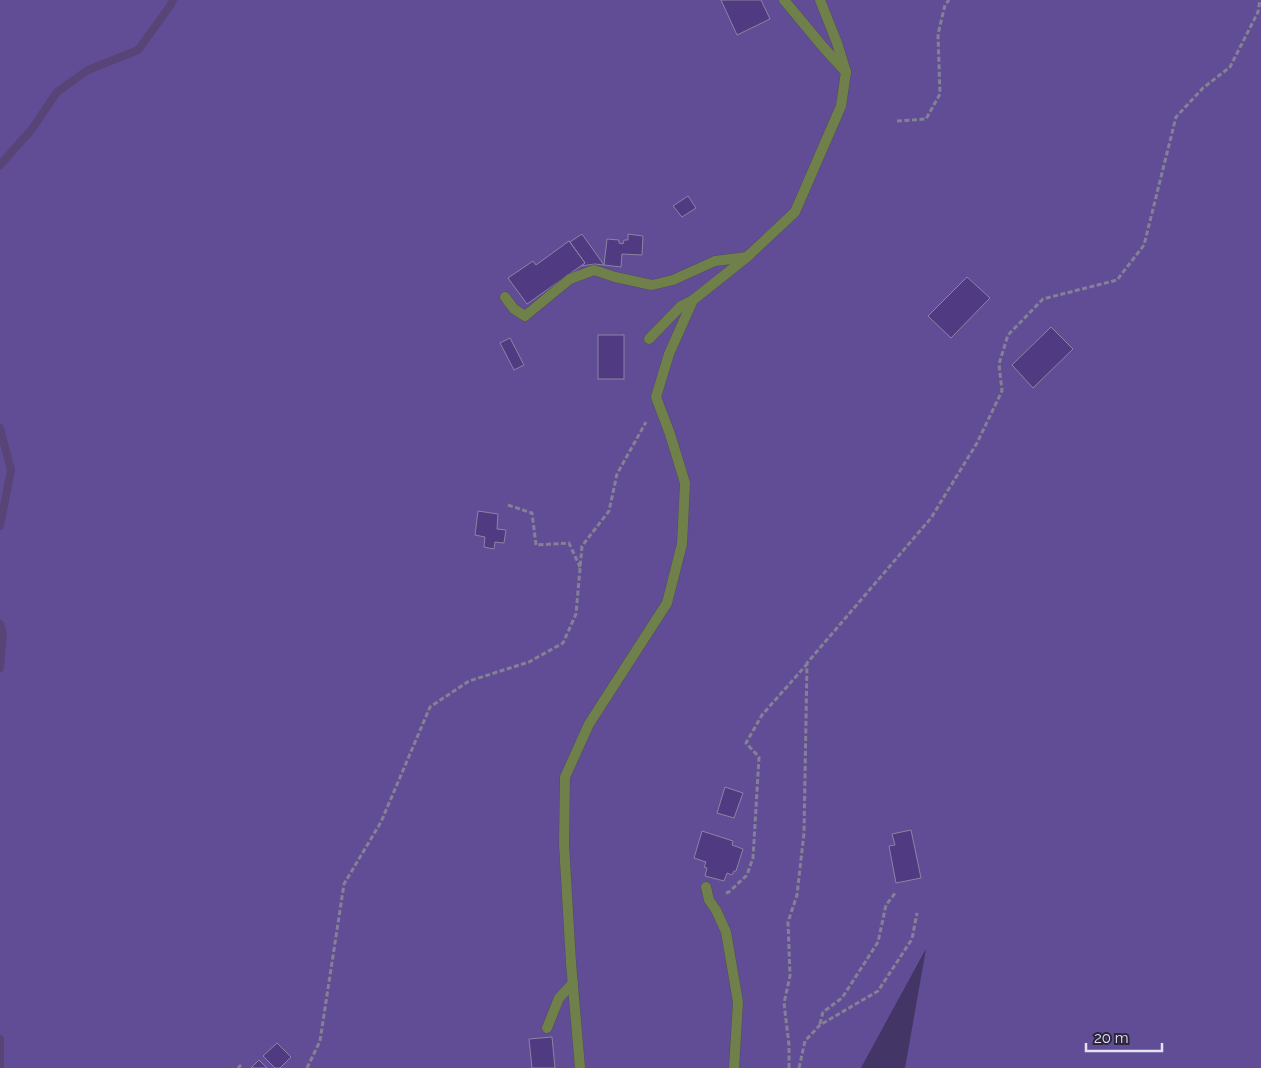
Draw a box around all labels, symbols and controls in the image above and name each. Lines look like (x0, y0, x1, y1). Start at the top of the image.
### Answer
scale bar (1086, 1020, 1162, 1052)
text: 20 m (1094, 1029, 1129, 1047)

